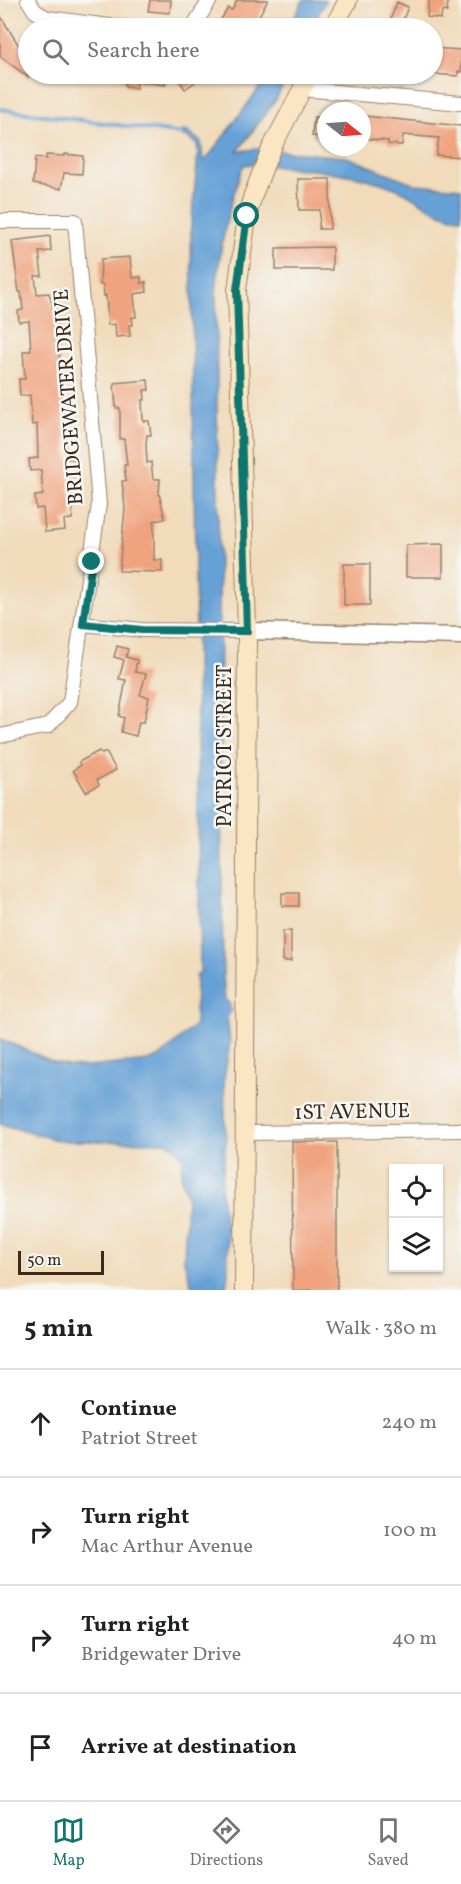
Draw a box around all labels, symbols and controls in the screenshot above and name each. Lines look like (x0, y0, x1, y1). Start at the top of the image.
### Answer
search box (18, 18, 443, 84)
icon: search (39, 35, 72, 68)
text: Search here (87, 36, 200, 67)
north arrow (317, 102, 371, 156)
route start (233, 202, 259, 228)
street label: BRIDGEWATER DRIVE (47, 288, 92, 506)
route end (78, 548, 104, 574)
street label: PATRIOT STREET (211, 665, 240, 827)
street label: 1ST AVENUE (294, 1097, 410, 1128)
map controls (389, 1164, 443, 1272)
button: locate (389, 1164, 443, 1218)
button: layers (389, 1218, 443, 1272)
scale bar (18, 1248, 104, 1276)
text: 50 m (27, 1250, 61, 1272)
text: 5 min (24, 1311, 93, 1347)
text: Walk · 380 m (325, 1315, 437, 1343)
text: Continue (81, 1394, 177, 1425)
icon: ahead (24, 1407, 57, 1440)
text: 240 m (382, 1409, 437, 1437)
text: Patriot Street (81, 1425, 198, 1453)
text: Turn right (81, 1502, 189, 1533)
icon: right (24, 1515, 57, 1548)
text: 100 m (383, 1517, 437, 1545)
text: Mac Arthur Avenue (81, 1533, 253, 1561)
text: Turn right (81, 1610, 189, 1641)
icon: right (24, 1623, 57, 1656)
text: 40 m (392, 1625, 437, 1653)
text: Bridgewater Drive (81, 1641, 241, 1669)
icon: arrive (24, 1731, 57, 1764)
text: Arrive at destination (81, 1732, 297, 1763)
tab: Map (52, 1814, 85, 1872)
tab: Directions (190, 1814, 263, 1872)
tab: Saved (368, 1814, 409, 1872)

